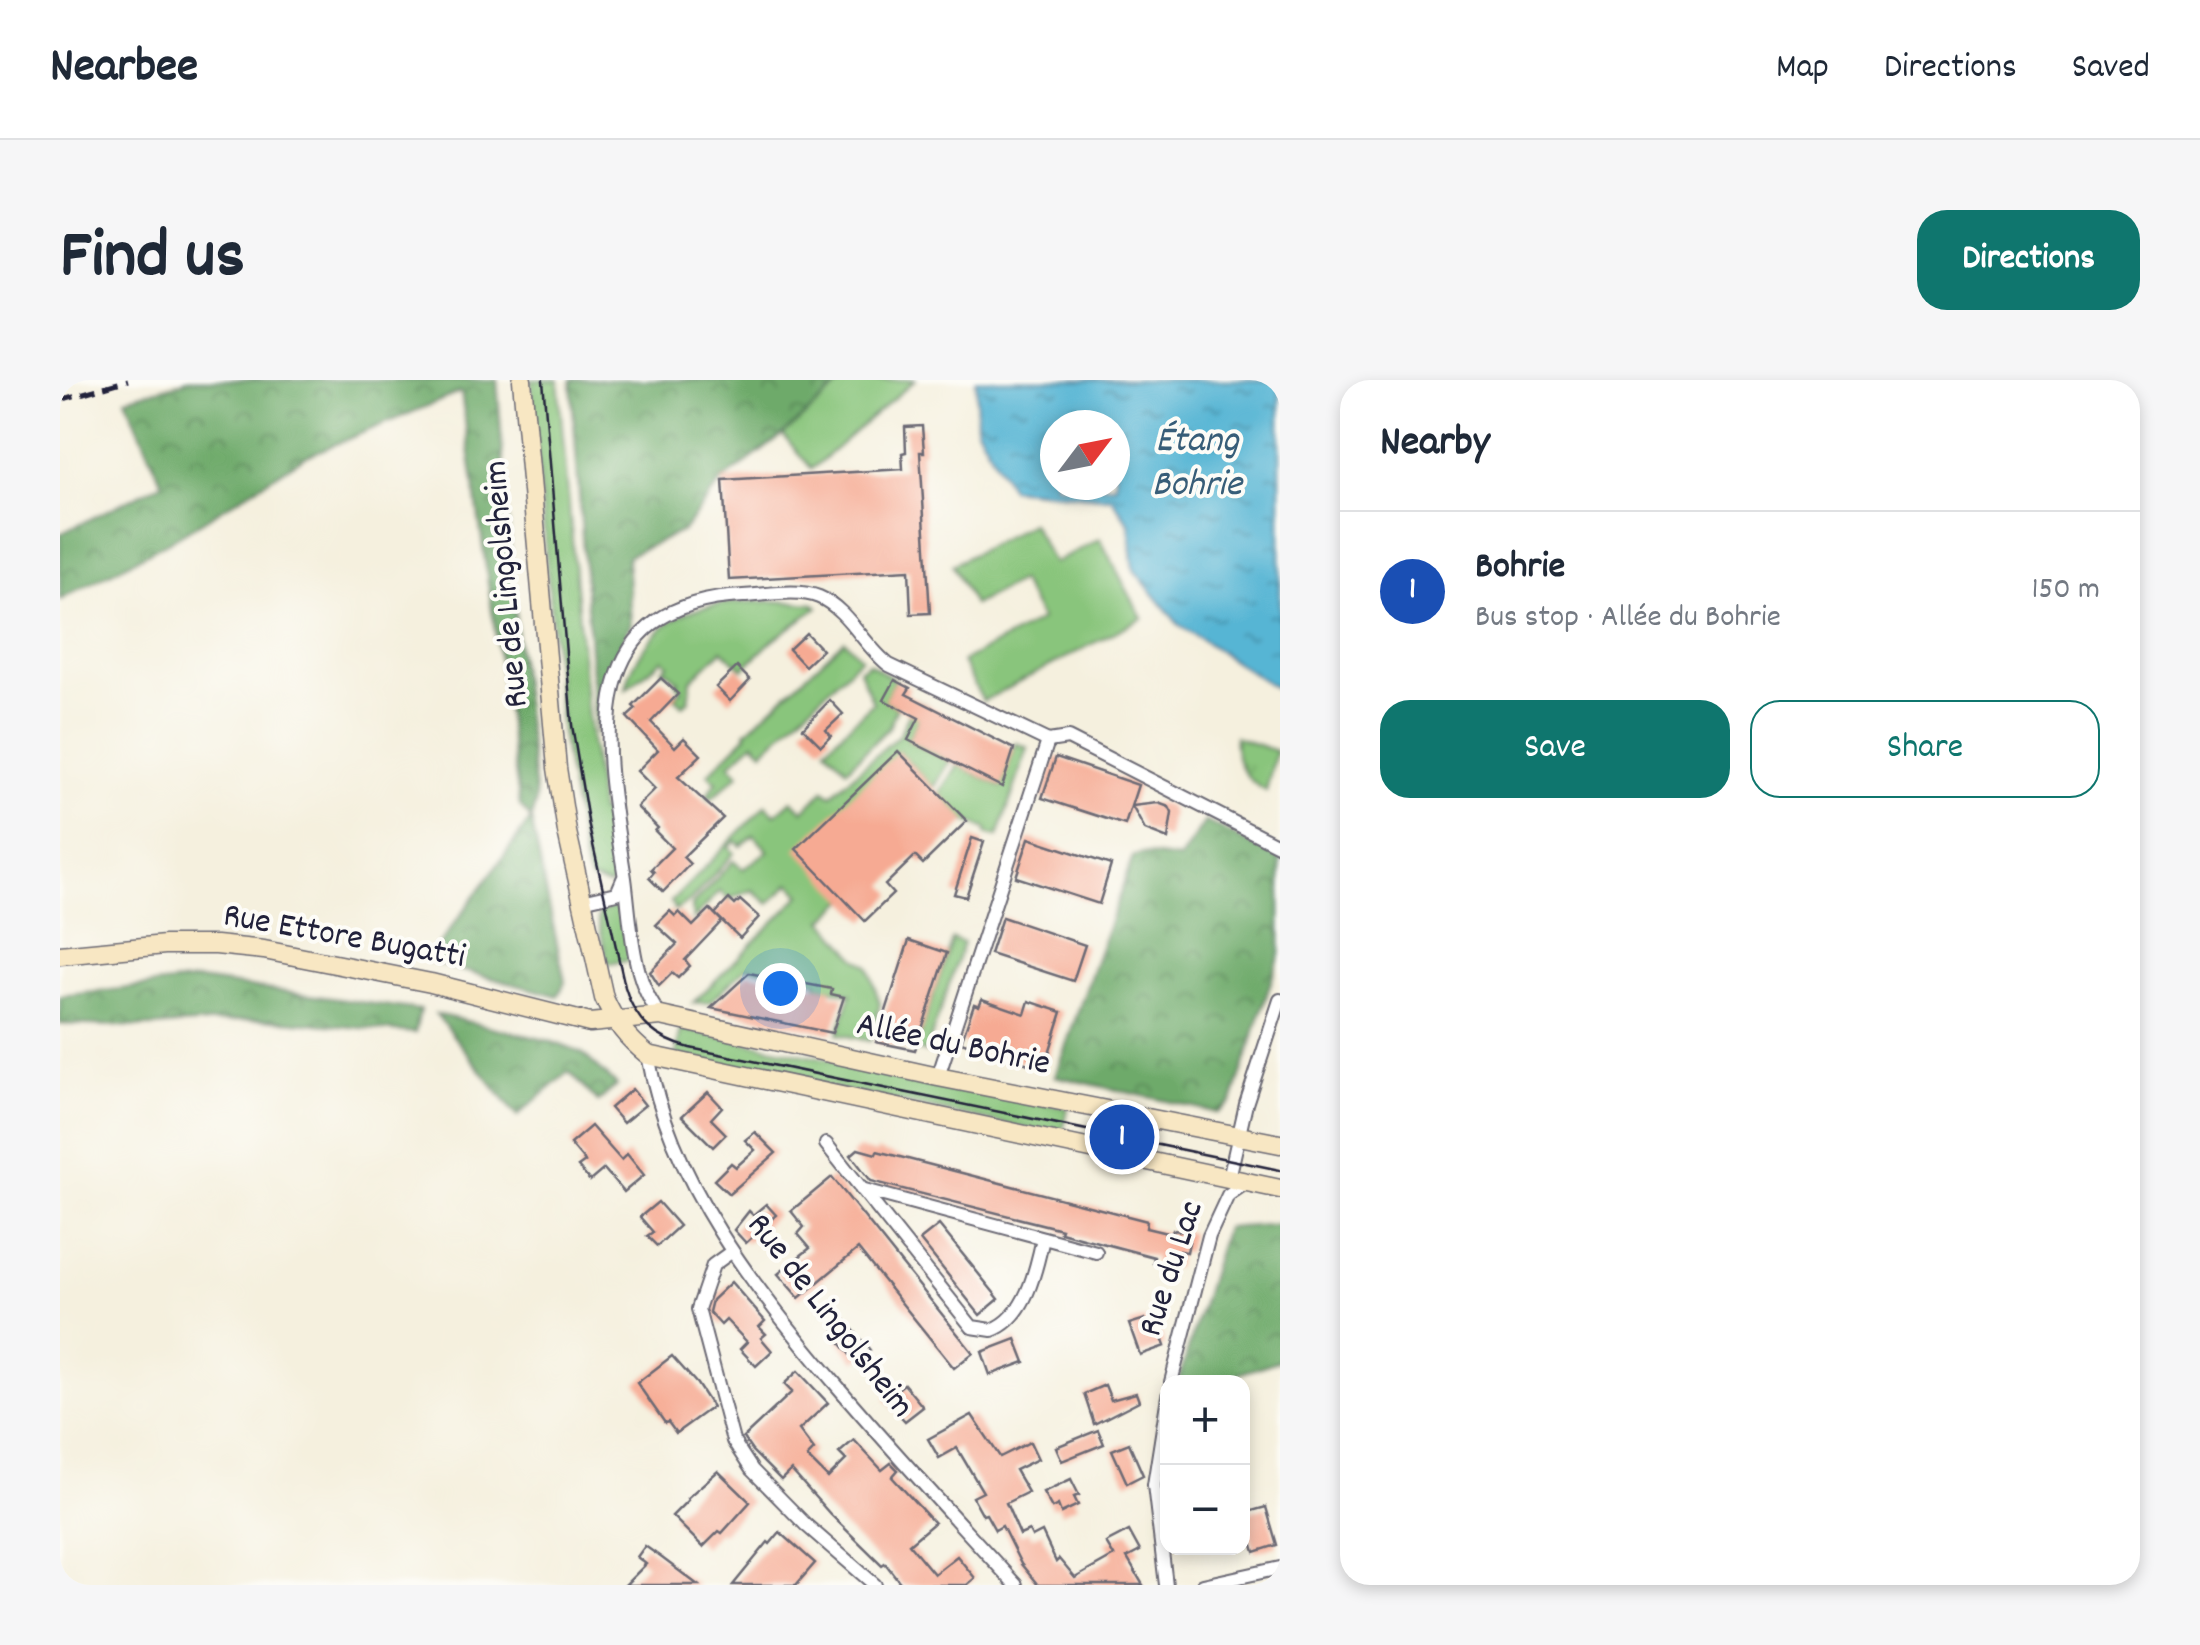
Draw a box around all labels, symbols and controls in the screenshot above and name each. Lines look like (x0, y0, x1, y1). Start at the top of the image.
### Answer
text: Nearbee (50, 35, 198, 104)
text: Map (1776, 44, 1829, 94)
text: Directions (1884, 44, 2017, 94)
text: Saved (2072, 44, 2150, 94)
text: Find us (60, 210, 245, 310)
button: Directions (1917, 210, 2140, 310)
north arrow (1040, 410, 1130, 500)
water label: Étang Bohrie (1152, 415, 1244, 514)
text: Nearby (1380, 415, 1490, 475)
street label: Rue de Lingolsheim (472, 458, 544, 710)
text: Bohrie (1475, 541, 1565, 596)
text: 1 (1409, 568, 1416, 614)
text: 150 m (2031, 568, 2100, 614)
text: Bus stop · Allée du Bohrie (1475, 596, 1781, 642)
button: Save (1380, 700, 1730, 798)
button: Share (1750, 700, 2100, 798)
street label: Rue Ettore Bugatti (219, 892, 469, 984)
your location (755, 963, 806, 1014)
street label: Allée du Bohrie (852, 1001, 1054, 1091)
pin: 1 (1090, 1100, 1154, 1174)
street label: Rue du Lac (1128, 1195, 1218, 1343)
street label: Rue de Lingolsheim (733, 1204, 925, 1430)
map controls (1160, 1375, 1250, 1555)
button: + (1160, 1375, 1250, 1465)
button: − (1160, 1465, 1250, 1555)

